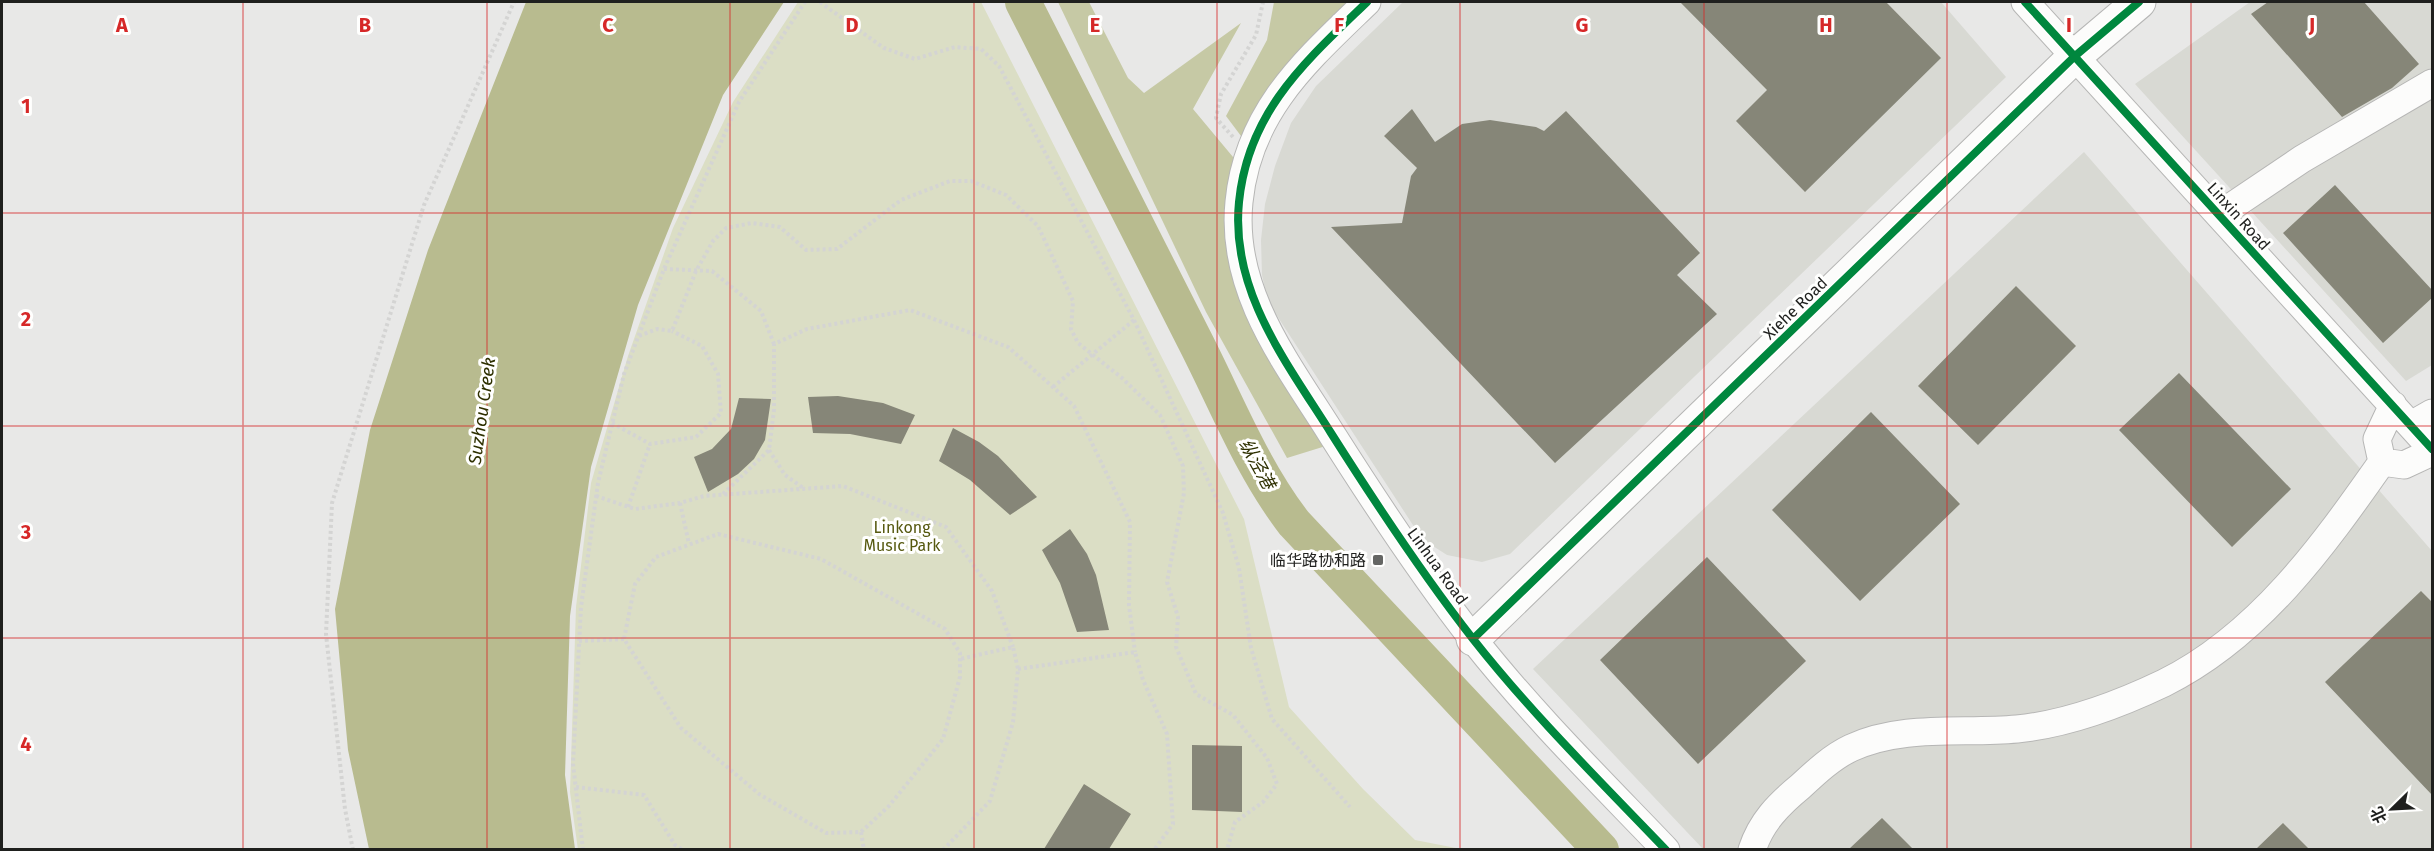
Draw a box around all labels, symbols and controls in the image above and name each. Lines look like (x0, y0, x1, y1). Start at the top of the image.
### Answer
text: A (115, 13, 129, 37)
text: B (359, 13, 371, 37)
text: C (602, 13, 614, 37)
text: D (845, 13, 859, 37)
text: E (1090, 13, 1100, 37)
text: F (1334, 13, 1344, 37)
text: G (1576, 13, 1588, 37)
text: H (1819, 13, 1833, 37)
text: I (2066, 13, 2072, 37)
text: J (2308, 13, 2315, 37)
text: 1 (21, 94, 31, 118)
street label: Linxin Road (2203, 179, 2274, 254)
street label: Xiehe Road (1760, 273, 1831, 343)
text: 2 (21, 307, 31, 331)
water label: Suzhou Creek (463, 356, 500, 467)
water label: 纵泾港 (1234, 435, 1281, 496)
park label: Linkong Music Park (863, 518, 941, 555)
text: 3 (20, 520, 31, 544)
street label: Linhua Road (1403, 524, 1472, 608)
place label: 临华路协和路 (1270, 551, 1366, 570)
marker: 临华路协和路 (1371, 553, 1385, 567)
text: 4 (20, 732, 32, 756)
north arrow (2362, 779, 2422, 839)
text: 北 (2367, 804, 2391, 826)

